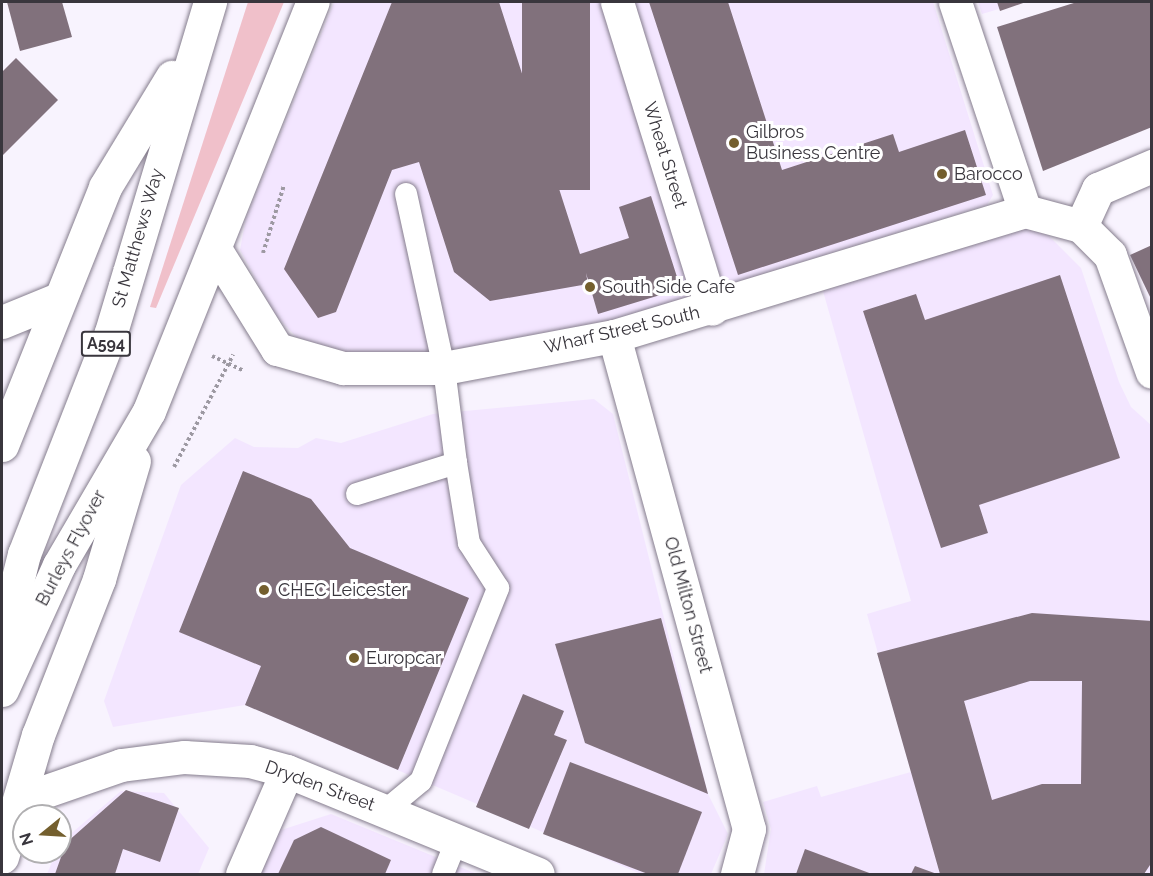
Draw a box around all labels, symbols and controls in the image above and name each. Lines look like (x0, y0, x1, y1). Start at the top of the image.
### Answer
street label: Wheat Street (639, 99, 691, 211)
place label: Gilbros Business Centre (746, 122, 880, 164)
marker: Gilbros Business Centre (727, 136, 741, 150)
place label: Barocco (954, 163, 1023, 185)
street label: St Matthews Way (108, 166, 168, 310)
marker: Barocco (935, 167, 949, 181)
place label: South Side Cafe (602, 276, 735, 298)
marker: South Side Cafe (583, 280, 597, 294)
street label: Wharf Street South (542, 302, 702, 358)
road number: A594 (80, 331, 132, 357)
street label: Burleys Flyover (31, 486, 111, 610)
street label: Old Milton Street (659, 534, 717, 676)
place label: CHEC Leicester (278, 579, 408, 601)
marker: CHEC Leicester (255, 581, 273, 599)
place label: Europcar (366, 647, 441, 669)
marker: Europcar (347, 651, 361, 665)
street label: Dryden Street (262, 756, 378, 816)
north arrow (12, 804, 72, 864)
text: N (15, 830, 37, 848)

